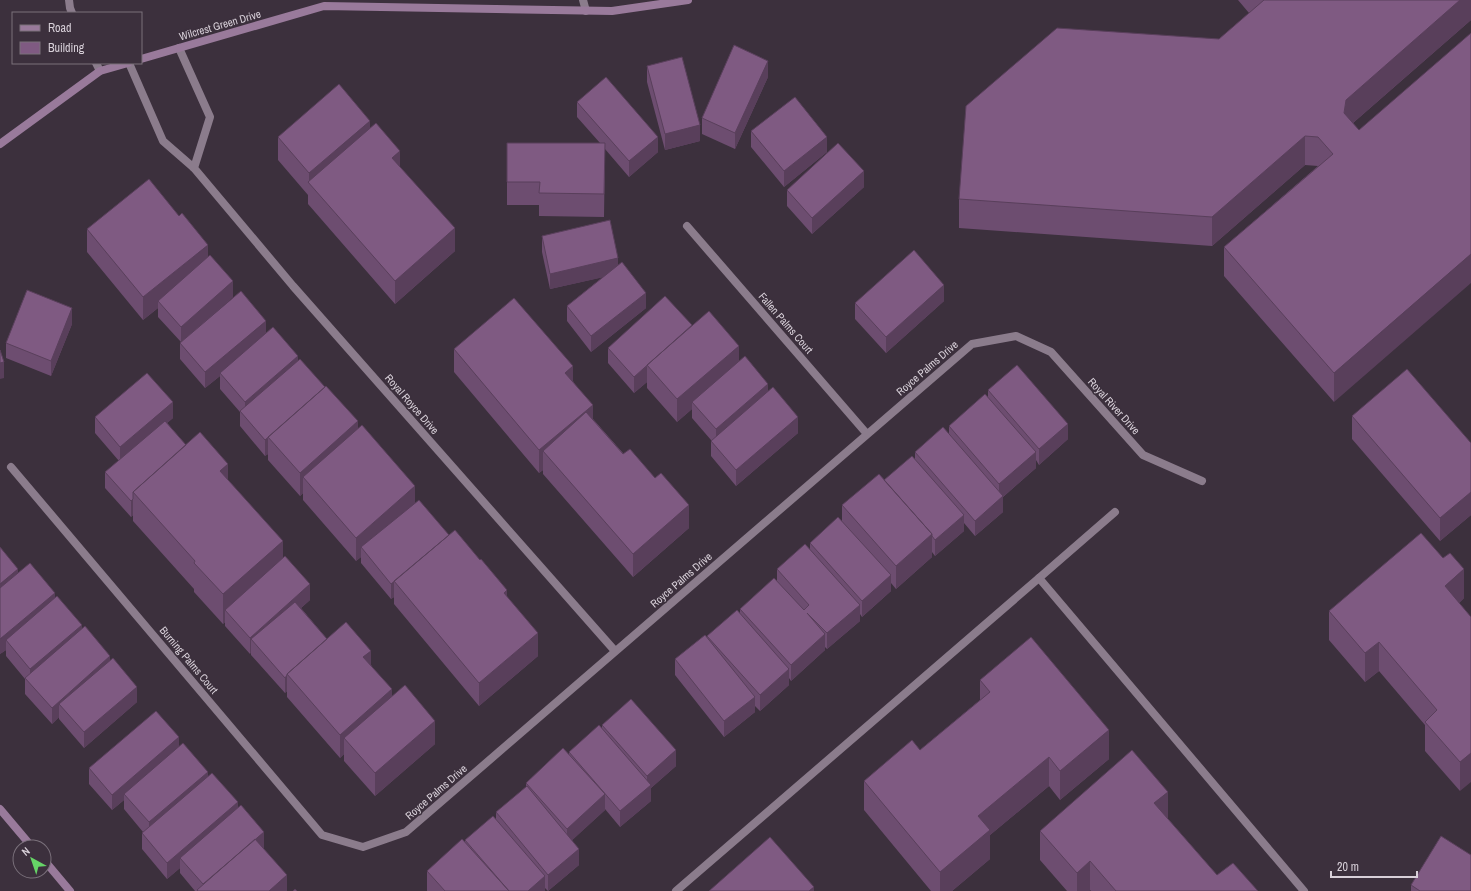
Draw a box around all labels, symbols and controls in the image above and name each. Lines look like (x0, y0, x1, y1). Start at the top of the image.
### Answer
street label: Wilcrest Green Drive (178, 7, 262, 43)
legend (12, 12, 142, 64)
text: Road (48, 20, 72, 36)
text: Building (48, 40, 85, 56)
street label: Fallen Palms Court (756, 290, 817, 357)
street label: Royce Palms Drive (893, 337, 961, 399)
street label: Royal Royce Drive (382, 371, 442, 437)
street label: Royal River Drive (1085, 375, 1143, 437)
street label: Royce Palms Drive (647, 549, 715, 611)
street label: Burning Palms Court (157, 623, 222, 697)
street label: Royce Palms Drive (402, 761, 470, 823)
north arrow (12, 839, 52, 879)
text: N (19, 844, 33, 859)
scale bar (1331, 853, 1417, 879)
text: 20 m (1337, 859, 1359, 875)

